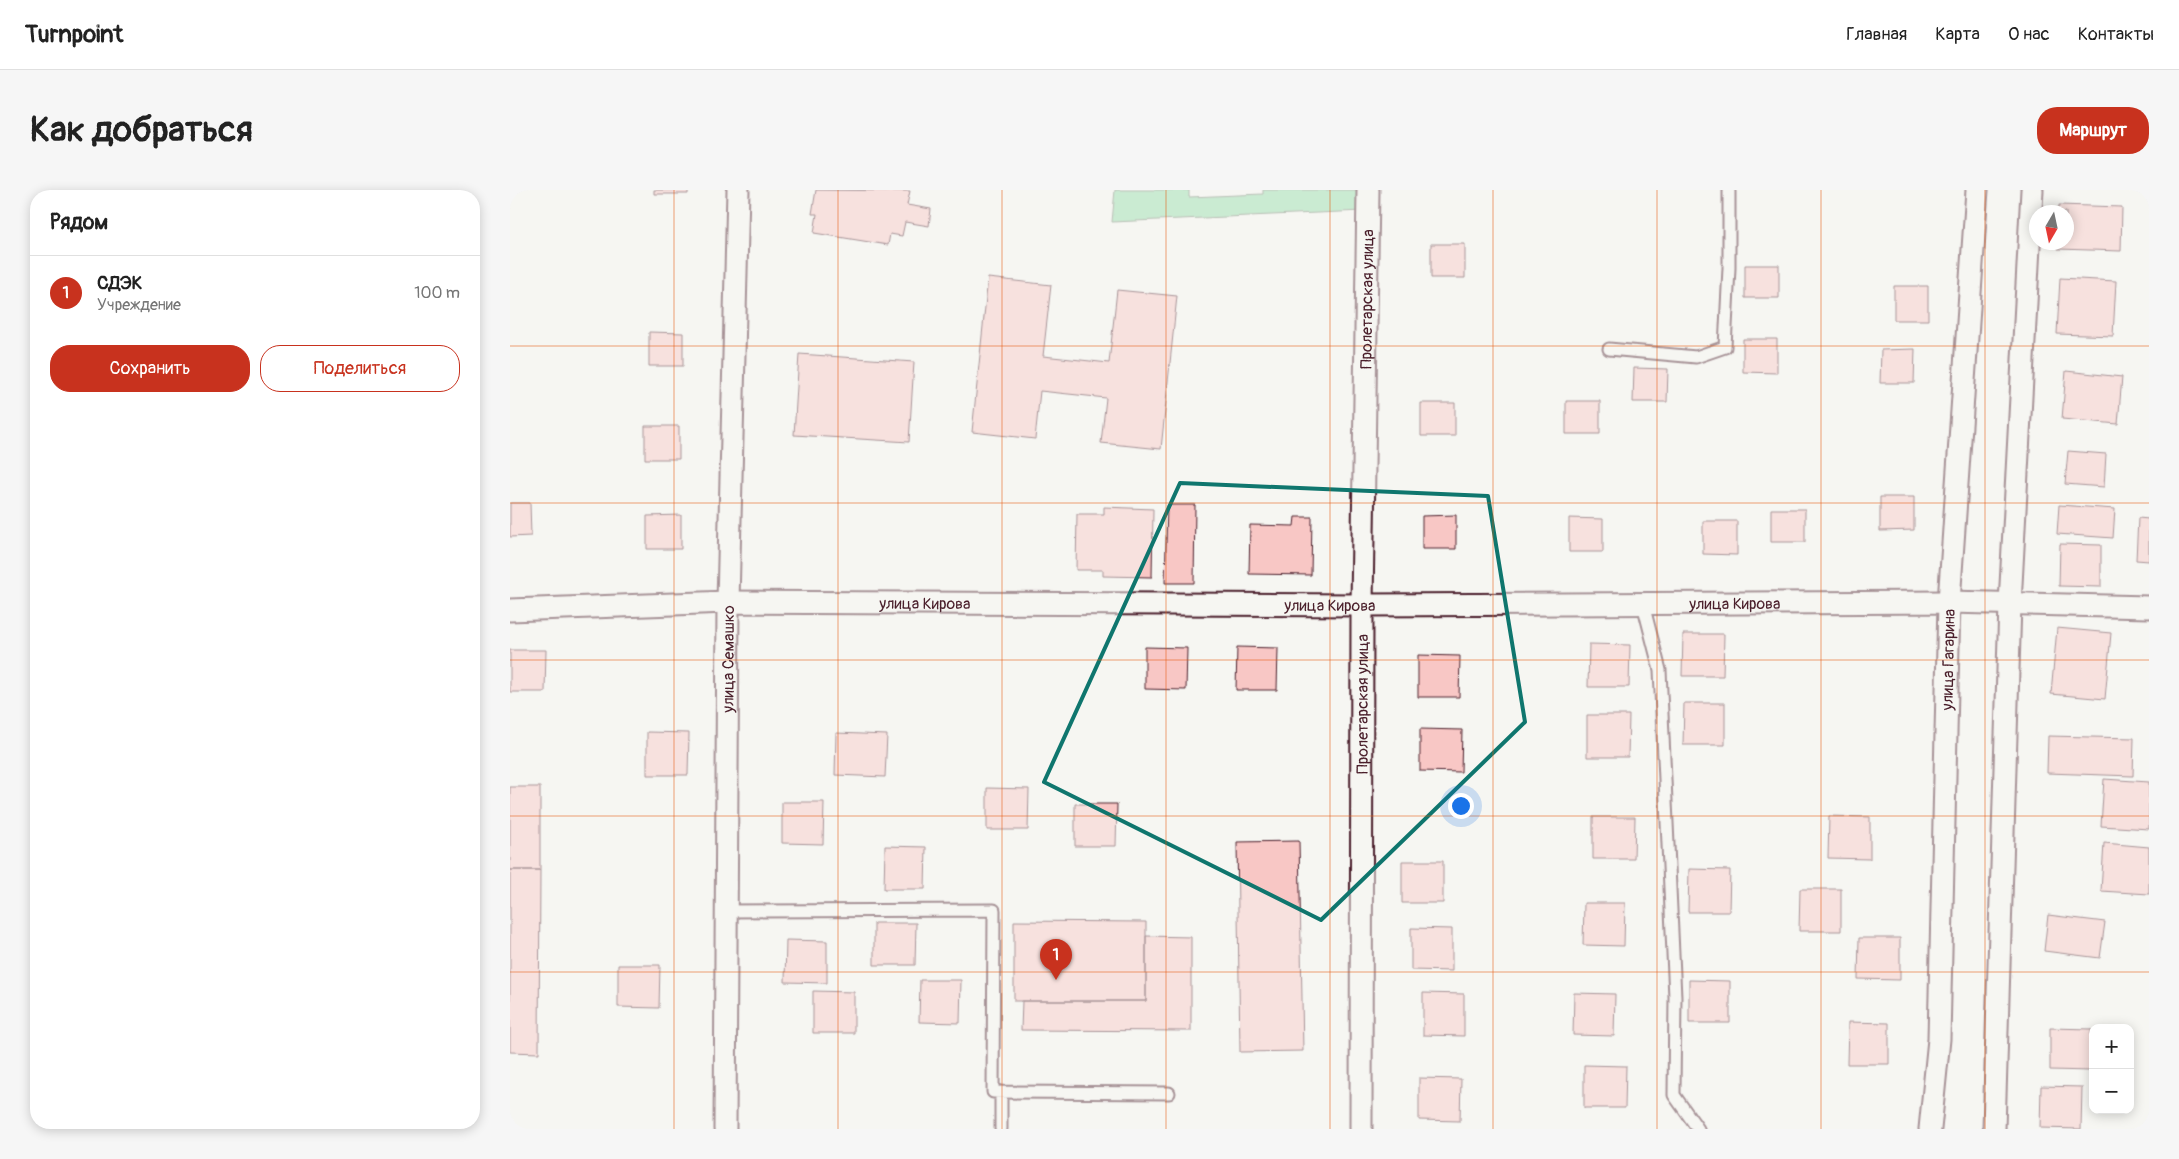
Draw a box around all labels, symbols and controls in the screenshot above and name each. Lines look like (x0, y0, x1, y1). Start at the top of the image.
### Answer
text: Turnpoint (25, 20, 123, 49)
text: Главная (1846, 23, 1907, 46)
text: Карта (1935, 23, 1980, 46)
text: О нас (2008, 23, 2050, 46)
text: Контакты (2078, 23, 2154, 46)
button: Маршрут (2037, 107, 2149, 154)
text: Как добраться (30, 108, 253, 152)
north arrow (2029, 205, 2074, 250)
text: Рядом (50, 209, 108, 236)
street label: Пролетарская улица (1356, 229, 1378, 369)
text: СДЭК (97, 271, 142, 295)
text: 1 (63, 283, 69, 303)
text: 100 m (414, 283, 460, 303)
text: Учреждение (97, 295, 181, 315)
button: Сохранить (50, 345, 250, 392)
button: Поделиться (260, 345, 460, 392)
street label: улица Кирова (878, 594, 970, 614)
street label: улица Кирова (1688, 594, 1780, 614)
street label: улица Кирова (1283, 596, 1375, 616)
street label: улица Семашко (718, 605, 739, 714)
street label: улица Гагарина (1938, 609, 1960, 712)
street label: Пролетарская улица (1353, 634, 1373, 774)
your location (1448, 793, 1474, 819)
pin: 1 (1040, 939, 1072, 980)
map controls (2089, 1024, 2134, 1114)
button: + (2089, 1024, 2134, 1069)
button: − (2089, 1069, 2134, 1114)

